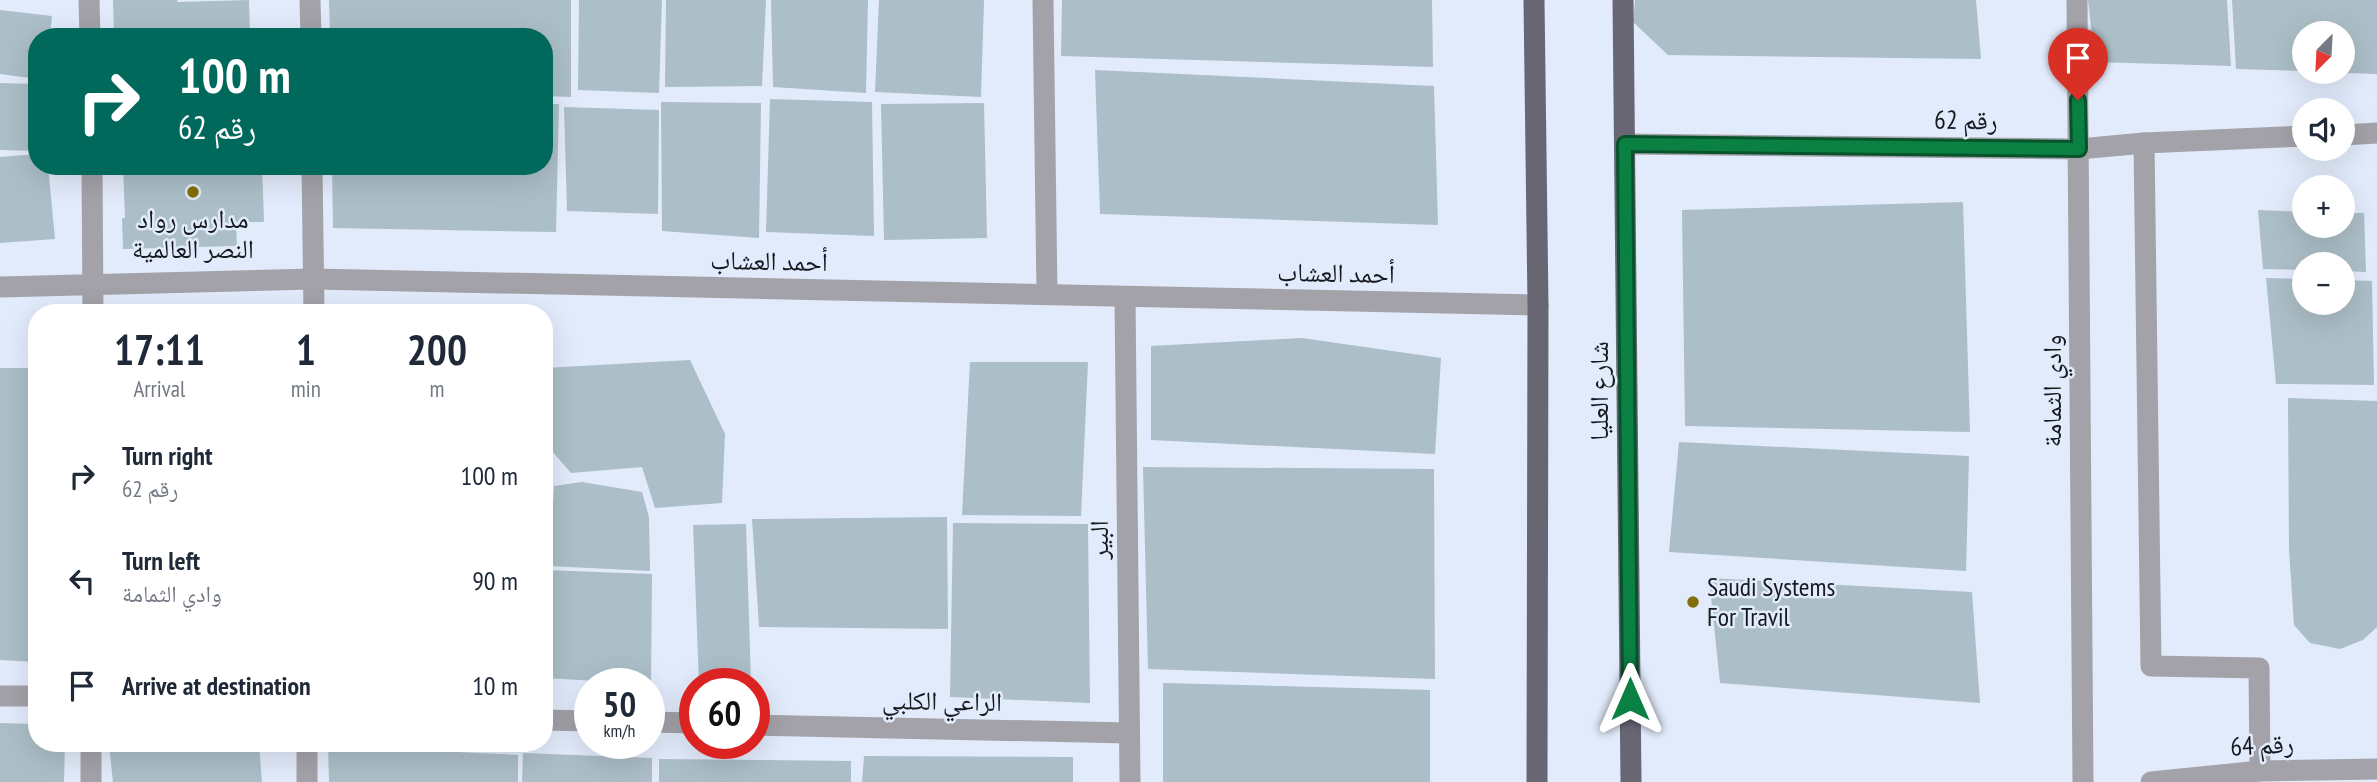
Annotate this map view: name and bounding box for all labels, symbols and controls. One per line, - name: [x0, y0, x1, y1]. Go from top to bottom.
- north arrow: [2292, 21, 2356, 84]
- map controls: [2292, 21, 2355, 315]
- pin: [2048, 28, 2108, 100]
- icon: arrive: [2059, 39, 2097, 77]
- text: 100 m: [178, 43, 291, 107]
- icon: right: [63, 56, 154, 147]
- button: sound: [2292, 98, 2355, 161]
- street label: رقم 62: [1934, 102, 1998, 138]
- text: رقم 62: [178, 106, 256, 148]
- button: +: [2292, 175, 2355, 238]
- marker: مدارس رواد النصر العالمية: [185, 184, 201, 200]
- place label: مدارس رواد النصر العالمية: [132, 202, 254, 265]
- street label: أحمد العشاب: [710, 243, 828, 278]
- button: −: [2292, 252, 2355, 315]
- street label: أحمد العشاب: [1277, 255, 1395, 290]
- text: 17:11: [114, 322, 205, 377]
- text: 1: [296, 322, 316, 377]
- text: 200: [407, 322, 467, 377]
- street label: وادي الثمامة: [2035, 335, 2073, 447]
- street label: شارع العليا: [1582, 341, 1615, 441]
- text: Arrival: [133, 374, 185, 403]
- text: min: [291, 374, 321, 403]
- text: m: [429, 374, 444, 403]
- text: Turn right: [122, 439, 213, 472]
- icon: right: [63, 457, 101, 495]
- text: 100 m: [460, 459, 518, 492]
- text: رقم 62: [122, 474, 178, 503]
- street label: البير: [1082, 520, 1115, 561]
- text: Turn left: [122, 544, 200, 577]
- icon: left: [63, 562, 101, 600]
- text: 90 m: [472, 564, 518, 597]
- place label: Saudi Systems For Travil: [1707, 570, 1835, 633]
- text: وادي الثمامة: [122, 579, 222, 608]
- marker: Saudi Systems For Travil: [1685, 594, 1701, 610]
- position arrow: [1593, 662, 1667, 736]
- icon: arrive: [63, 667, 101, 705]
- speed limit sign: 60: [679, 668, 770, 759]
- text: Arrive at destination: [122, 669, 311, 702]
- text: 10 m: [472, 669, 518, 702]
- text: 50: [603, 681, 636, 727]
- street label: الراعي الكلبي: [881, 683, 1002, 723]
- text: km/h: [604, 719, 635, 742]
- street label: رقم 64: [2229, 726, 2295, 764]

